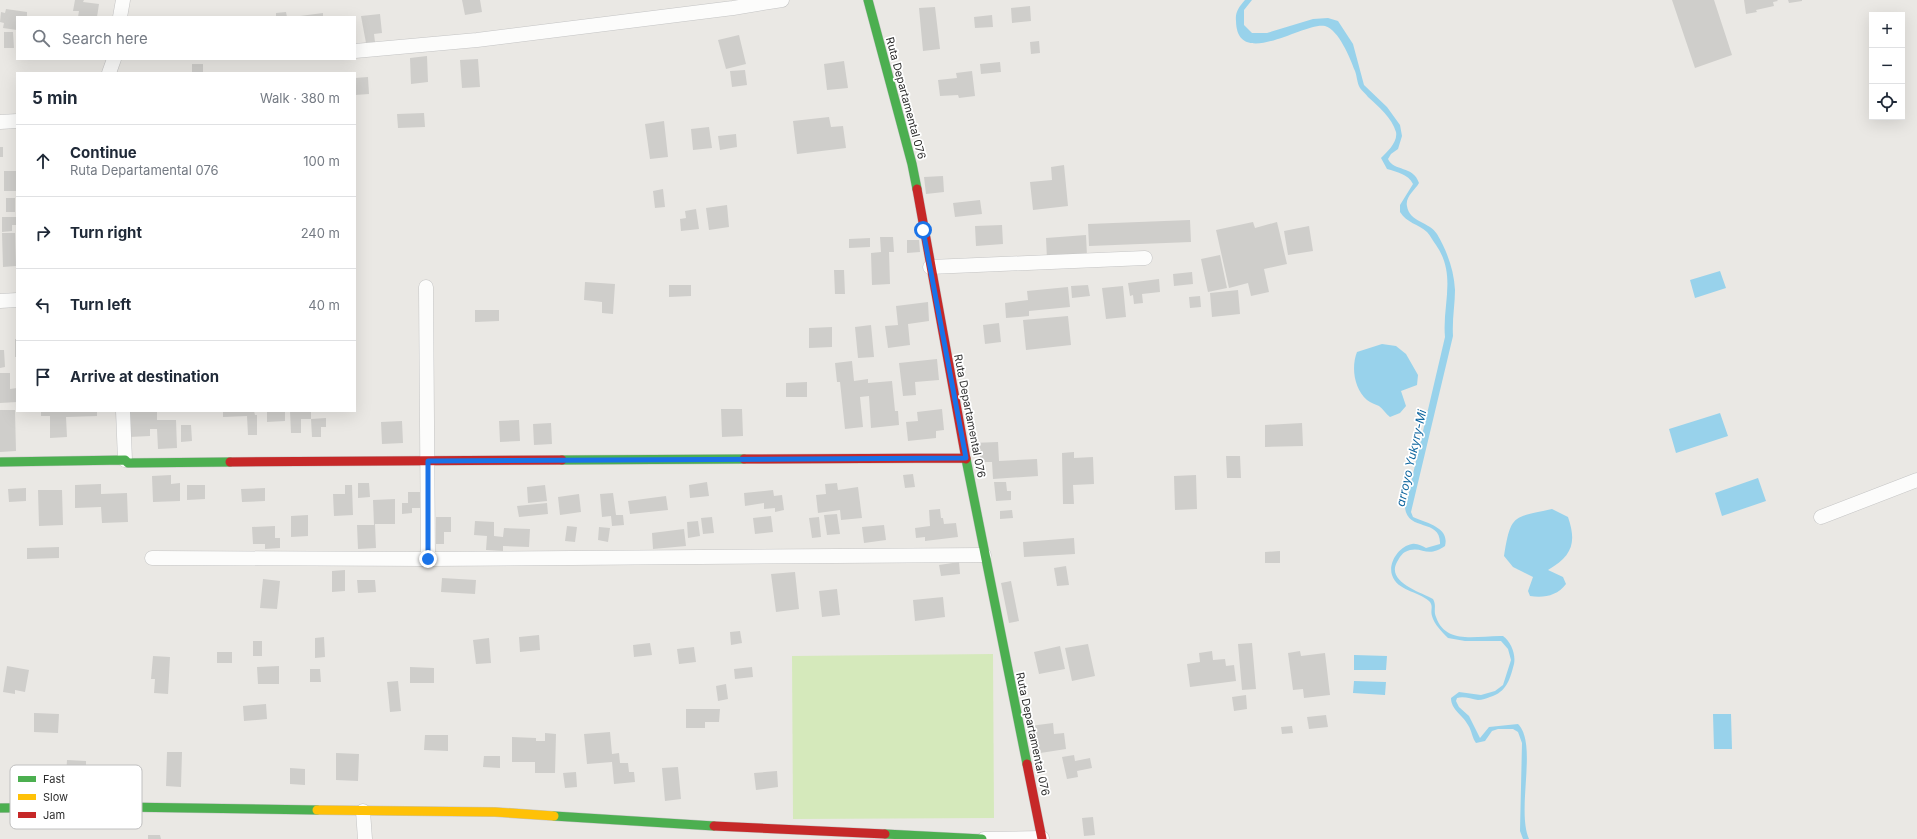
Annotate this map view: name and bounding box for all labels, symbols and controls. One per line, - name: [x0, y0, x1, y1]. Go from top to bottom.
- map controls: [1869, 12, 1905, 120]
- button: +: [1869, 12, 1905, 48]
- search box: [16, 16, 356, 60]
- icon: search: [30, 27, 52, 49]
- text: Search here: [62, 29, 148, 48]
- street label: Ruta Departamental 076: [883, 35, 929, 161]
- button: −: [1869, 48, 1905, 84]
- button: locate: [1869, 84, 1905, 120]
- text: 5 min: [32, 88, 78, 108]
- text: Walk · 380 m: [260, 90, 340, 106]
- text: Continue: [70, 143, 137, 162]
- icon: ahead: [32, 150, 54, 172]
- text: 100 m: [303, 153, 340, 169]
- text: Ruta Departamental 076: [70, 162, 219, 178]
- route start: [914, 221, 932, 239]
- icon: right: [32, 222, 54, 244]
- text: Turn right: [70, 223, 142, 242]
- text: 240 m: [301, 225, 340, 241]
- icon: left: [32, 294, 54, 316]
- text: Turn left: [70, 295, 131, 314]
- text: 40 m: [308, 297, 340, 313]
- street label: Ruta Departamental 076: [951, 353, 989, 479]
- icon: arrive: [32, 366, 54, 388]
- text: Arrive at destination: [70, 367, 219, 386]
- water label: arroyo Yukyry-Mi: [1393, 407, 1430, 508]
- route end: [419, 550, 437, 568]
- street label: Ruta Departamental 076: [1013, 671, 1053, 797]
- legend: [10, 765, 142, 829]
- text: Fast: [43, 772, 65, 786]
- text: Slow: [43, 790, 68, 804]
- text: Jam: [43, 808, 65, 822]

